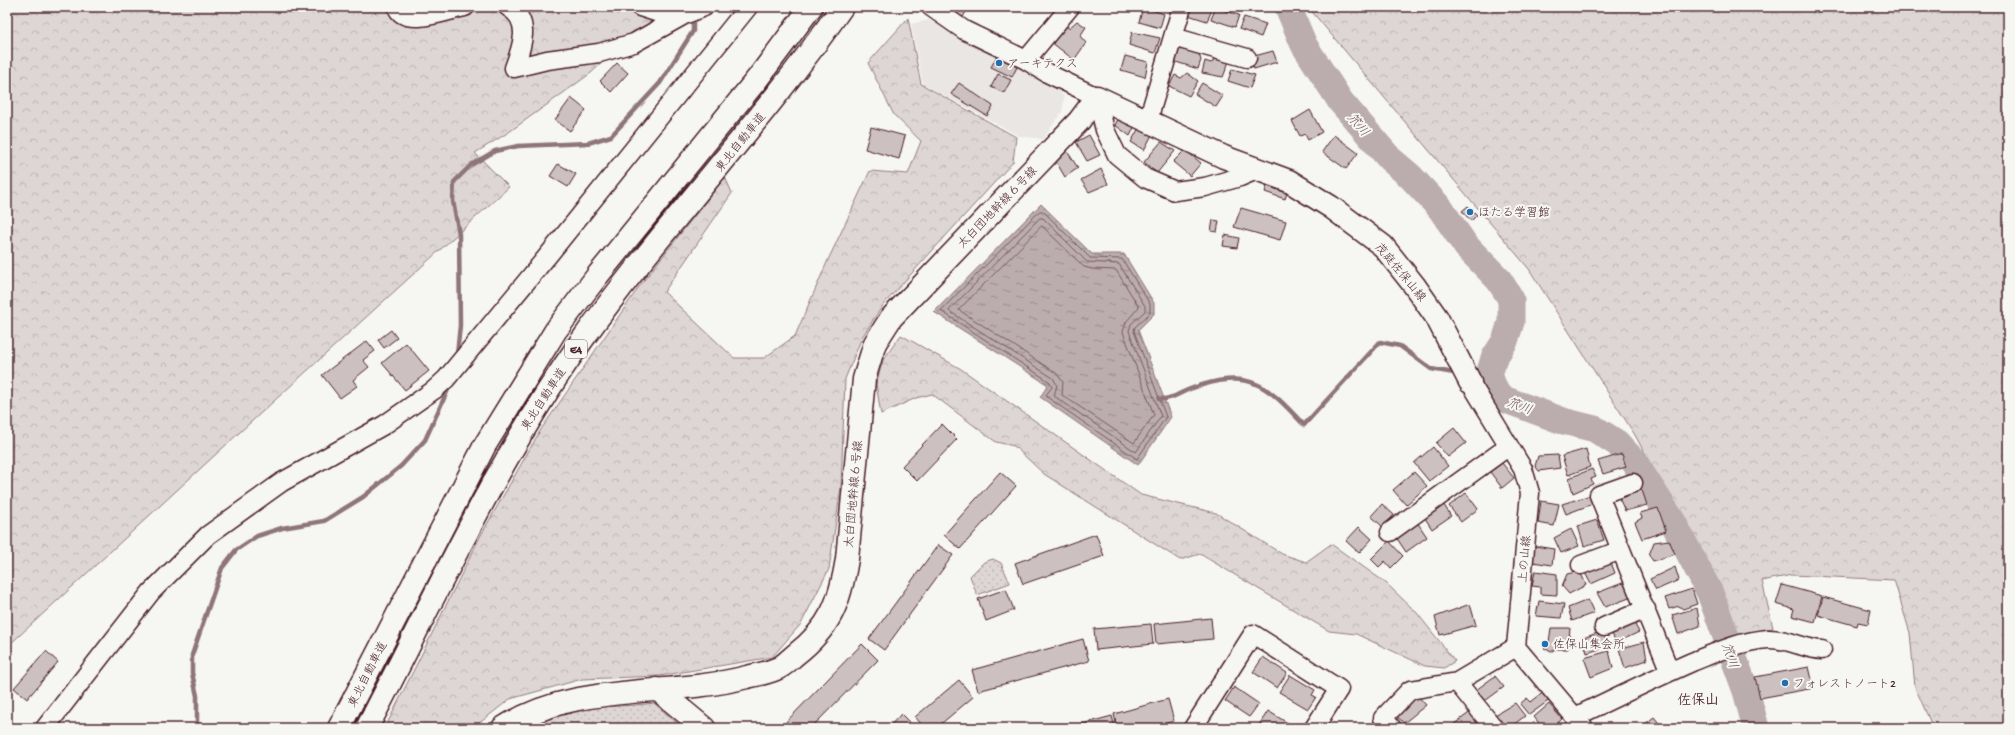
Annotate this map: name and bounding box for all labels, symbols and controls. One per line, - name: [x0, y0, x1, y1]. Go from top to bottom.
- marker: アーキテクス: [994, 58, 1004, 68]
- place label: アーキテクス: [1007, 58, 1078, 72]
- street label: 東北自動車道: [713, 110, 770, 176]
- water label: 笊川: [1343, 110, 1372, 140]
- street label: 太白団地幹線６号線: [955, 164, 1041, 252]
- place label: ほたる学習館: [1478, 206, 1550, 221]
- marker: ほたる学習館: [1465, 207, 1475, 217]
- street label: 茂庭佐保山線: [1371, 241, 1429, 305]
- road number: E4: [565, 340, 587, 358]
- street label: 東北自動車道: [518, 366, 570, 434]
- water label: 笊川: [1504, 395, 1534, 419]
- street label: 太白団地幹線６号線: [842, 440, 867, 549]
- street label: 上の山線: [1516, 535, 1535, 584]
- place label: 佐保山集会所: [1553, 638, 1625, 653]
- street label: 東北自動車道: [345, 639, 391, 710]
- marker: 佐保山集会所: [1540, 639, 1550, 649]
- water label: 笊川: [1717, 641, 1741, 671]
- marker: フォレストノート2: [1780, 678, 1790, 688]
- place label: フォレストノート2: [1793, 678, 1896, 692]
- district label: 佐保山: [1677, 692, 1719, 710]

